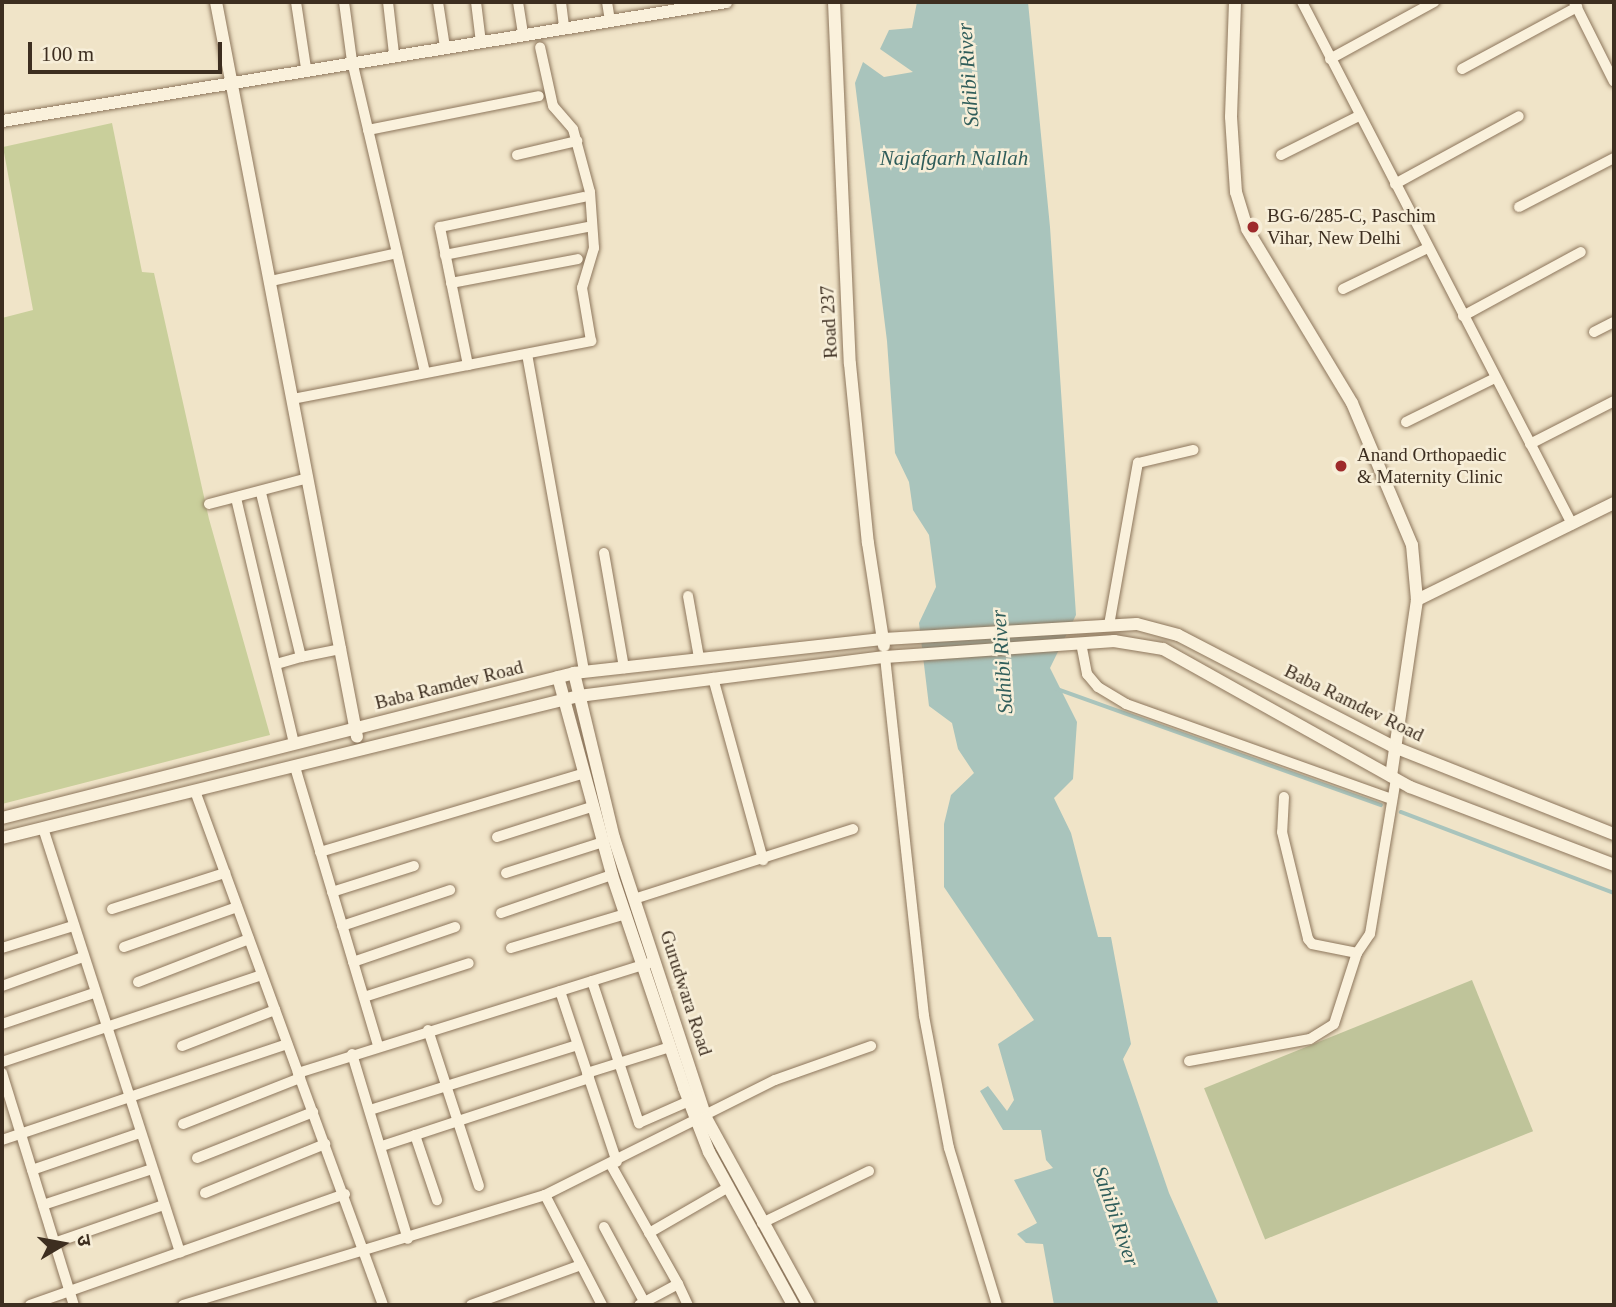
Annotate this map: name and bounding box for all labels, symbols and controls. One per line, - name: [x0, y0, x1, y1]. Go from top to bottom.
- water label: Sahibi River: [952, 22, 984, 128]
- scale bar: [32, 28, 226, 72]
- text: 100 m: [41, 42, 94, 66]
- water label: Najafgarh Nallah: [880, 145, 1028, 171]
- place label: BG-6/285-C, Paschim Vihar, New Delhi: [1267, 205, 1436, 249]
- marker: BG-6/285-C, Paschim Vihar, New Delhi: [1245, 219, 1261, 235]
- street label: Road 237: [816, 285, 842, 359]
- place label: Anand Orthopaedic & Maternity Clinic: [1357, 444, 1506, 488]
- marker: Anand Orthopaedic & Maternity Clinic: [1331, 456, 1351, 476]
- water label: Sahibi River: [986, 609, 1018, 715]
- street label: Baba Ramdev Road: [373, 656, 525, 714]
- street label: Baba Ramdev Road: [1281, 659, 1427, 747]
- street label: Gurudwara Road: [655, 928, 717, 1058]
- water label: Sahibi River: [1087, 1163, 1145, 1269]
- north arrow: [28, 1209, 98, 1279]
- text: उ: [73, 1233, 95, 1248]

